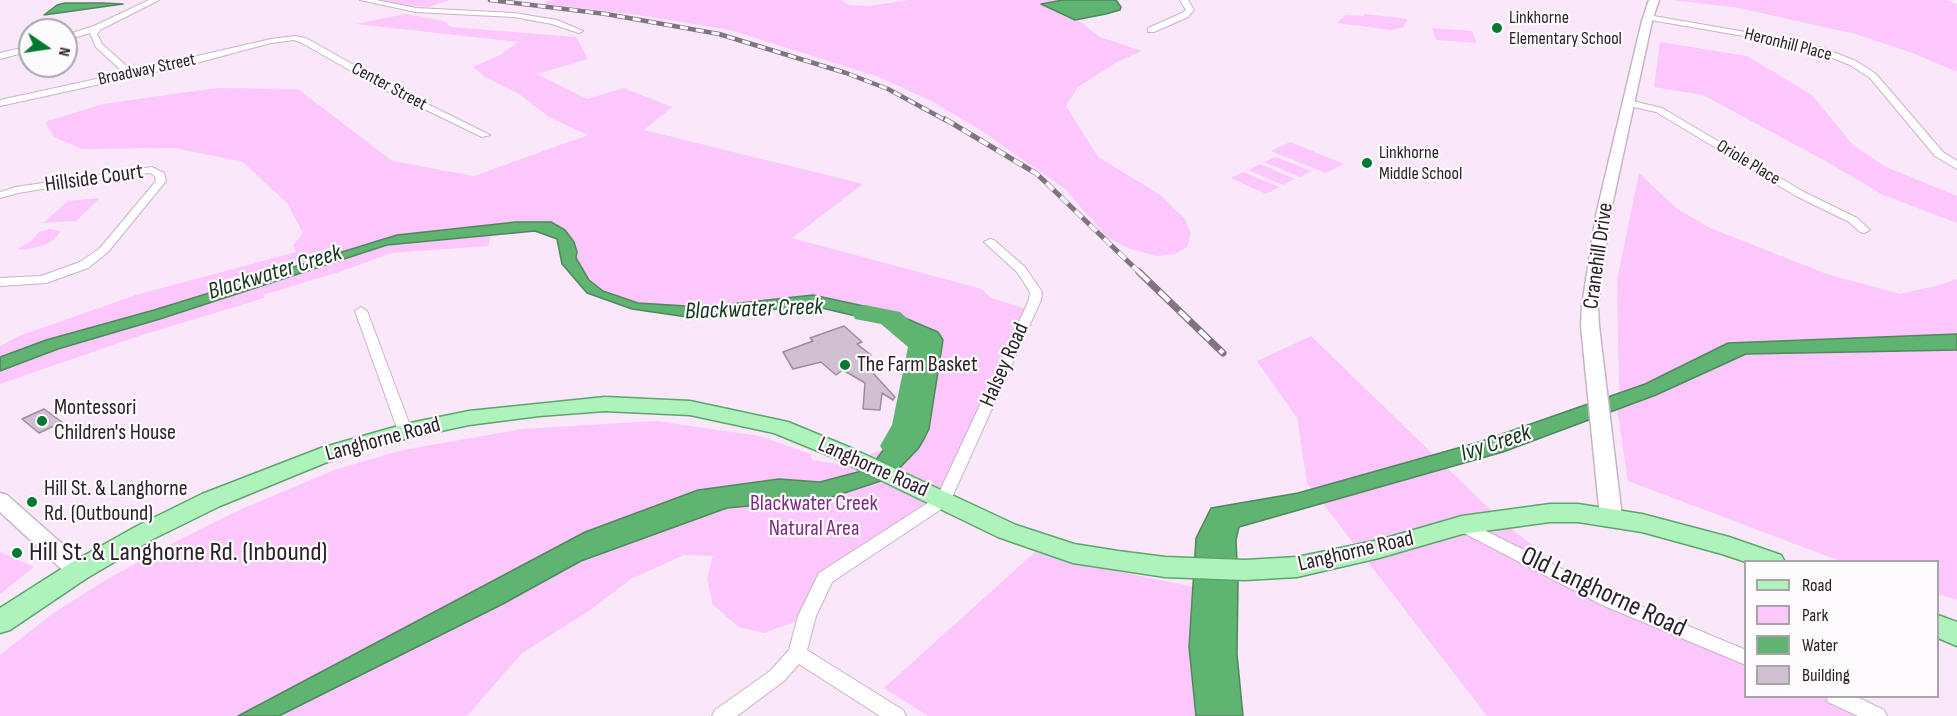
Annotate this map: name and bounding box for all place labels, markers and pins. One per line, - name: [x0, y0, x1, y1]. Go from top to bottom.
- place label: Linkhorne Elementary School: [1509, 7, 1622, 50]
- marker: Linkhorne Elementary School: [1490, 21, 1504, 35]
- place label: Linkhorne Middle School: [1379, 142, 1462, 184]
- marker: Linkhorne Middle School: [1360, 156, 1374, 170]
- place label: The Farm Basket: [857, 352, 978, 378]
- marker: The Farm Basket: [838, 358, 852, 372]
- place label: Montessori Children's House: [54, 395, 176, 446]
- marker: Montessori Children's House: [35, 414, 49, 428]
- place label: Hill St. & Langhorne Rd. (Outbound): [44, 476, 188, 528]
- marker: Hill St. & Langhorne Rd. (Outbound): [25, 495, 39, 509]
- place label: Hill St. & Langhorne Rd. (Inbound): [29, 537, 327, 569]
- marker: Hill St. & Langhorne Rd. (Inbound): [10, 546, 24, 560]

